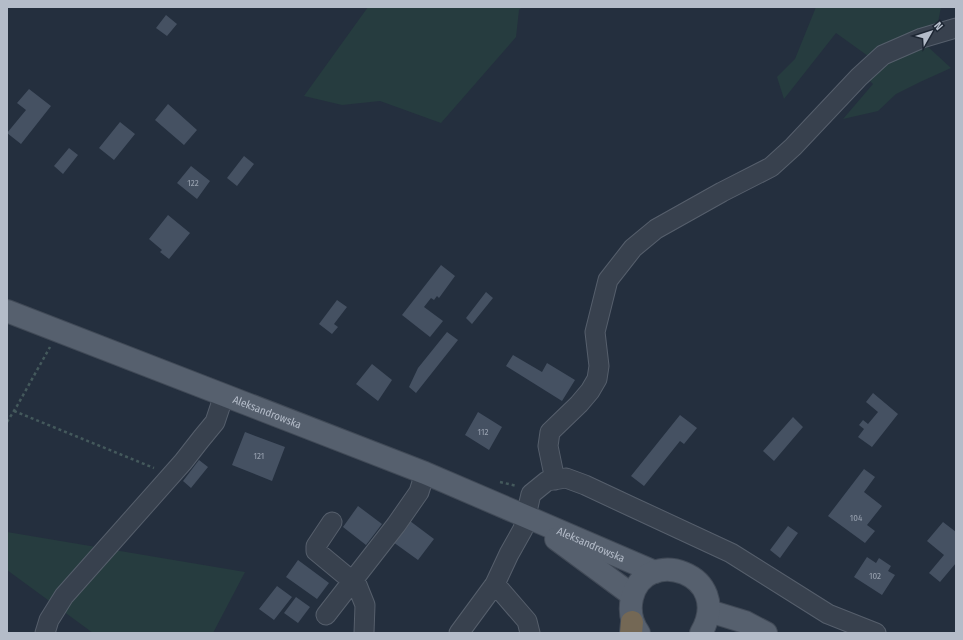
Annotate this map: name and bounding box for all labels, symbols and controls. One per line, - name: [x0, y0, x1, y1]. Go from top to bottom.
- north arrow: [911, 12, 951, 52]
- text: N: [931, 19, 946, 33]
- house number: 122: [187, 178, 199, 188]
- street label: Aleksandrowska: [231, 393, 303, 431]
- house number: 112: [478, 427, 488, 437]
- house number: 121: [254, 451, 264, 461]
- house number: 104: [850, 513, 863, 523]
- street label: Aleksandrowska: [555, 525, 627, 565]
- house number: 102: [869, 571, 881, 581]

